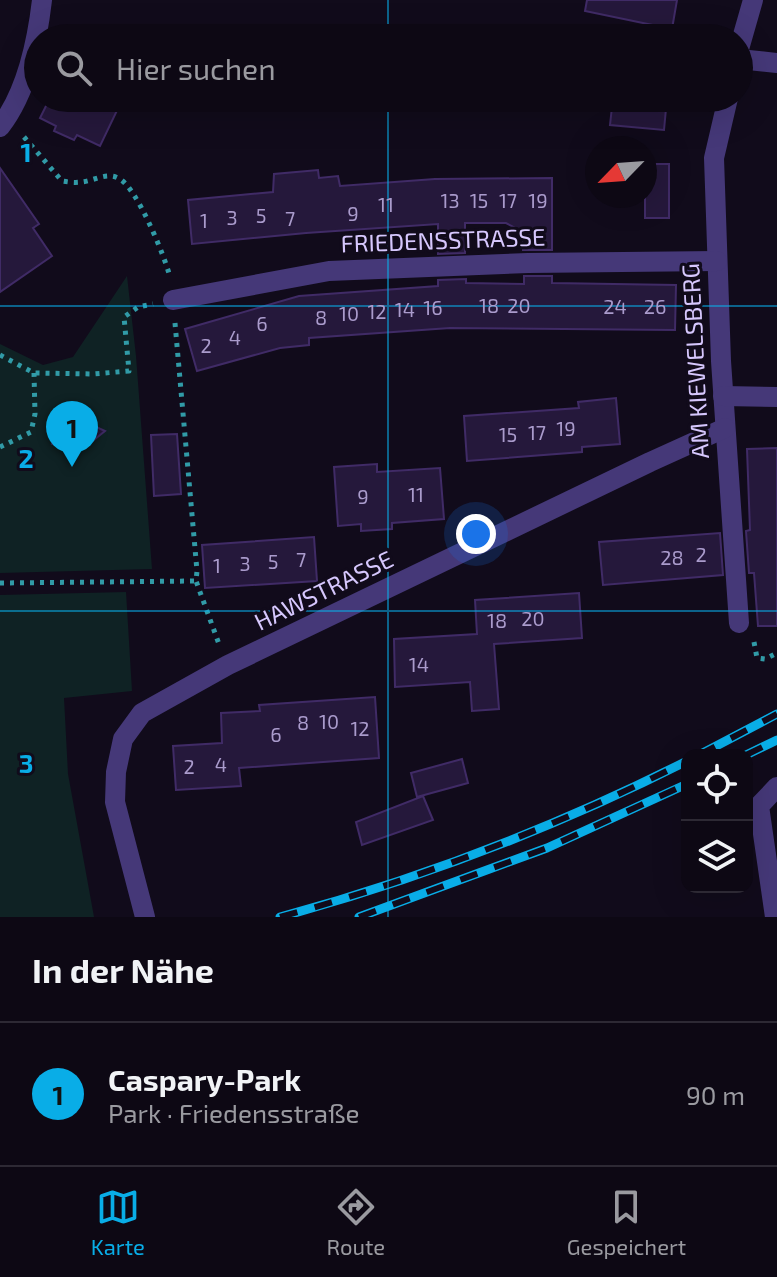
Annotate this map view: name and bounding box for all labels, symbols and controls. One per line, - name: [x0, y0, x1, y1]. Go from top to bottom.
- search box: [24, 24, 753, 112]
- icon: search: [52, 46, 96, 90]
- text: Hier suchen: [116, 50, 276, 86]
- text: 1: [20, 136, 32, 167]
- north arrow: [585, 136, 657, 208]
- house number: 13: [440, 188, 460, 212]
- house number: 15: [470, 188, 488, 212]
- house number: 17: [499, 188, 517, 212]
- house number: 19: [528, 188, 548, 212]
- house number: 11: [378, 192, 394, 216]
- house number: 9: [347, 201, 359, 225]
- house number: 5: [256, 203, 266, 227]
- house number: 3: [226, 205, 238, 229]
- house number: 7: [285, 206, 295, 230]
- house number: 1: [200, 208, 208, 232]
- street label: FRIEDENSSTRASSE: [340, 221, 546, 258]
- street label: AM KIEWELSBERG: [675, 263, 714, 459]
- house number: 18: [479, 293, 499, 317]
- house number: 20: [507, 293, 531, 317]
- house number: 24: [603, 294, 627, 318]
- house number: 26: [644, 294, 666, 318]
- house number: 16: [423, 295, 443, 319]
- house number: 14: [395, 297, 415, 321]
- house number: 12: [367, 299, 387, 323]
- house number: 10: [339, 301, 359, 325]
- house number: 8: [315, 305, 327, 329]
- house number: 6: [256, 311, 268, 335]
- house number: 4: [229, 325, 241, 349]
- house number: 2: [200, 333, 212, 357]
- pin: 1: [46, 401, 98, 467]
- house number: 19: [556, 416, 576, 440]
- house number: 17: [528, 420, 546, 444]
- house number: 15: [499, 422, 517, 446]
- text: 2: [18, 442, 34, 473]
- house number: 11: [408, 482, 424, 506]
- house number: 9: [357, 484, 369, 508]
- your location: [456, 514, 496, 554]
- house number: 2: [695, 542, 707, 566]
- street label: HAWSTRASSE: [249, 544, 397, 636]
- house number: 28: [660, 545, 684, 569]
- house number: 7: [296, 547, 306, 571]
- house number: 5: [268, 549, 278, 573]
- house number: 3: [239, 551, 251, 575]
- house number: 1: [213, 553, 221, 577]
- house number: 20: [521, 606, 545, 630]
- house number: 18: [487, 608, 507, 632]
- house number: 14: [409, 652, 429, 676]
- house number: 10: [319, 709, 339, 733]
- house number: 8: [297, 710, 309, 734]
- house number: 12: [350, 716, 370, 740]
- house number: 6: [270, 722, 282, 746]
- text: 3: [19, 747, 33, 778]
- map controls: [681, 749, 753, 893]
- button: locate: [681, 749, 753, 821]
- house number: 4: [215, 752, 227, 776]
- house number: 2: [183, 754, 195, 778]
- button: layers: [681, 821, 753, 893]
- text: In der Nähe: [32, 949, 214, 990]
- text: Caspary-Park: [108, 1061, 301, 1097]
- text: 1: [52, 1079, 64, 1110]
- text: 90 m: [686, 1079, 745, 1110]
- text: Park · Friedensstraße: [108, 1097, 360, 1128]
- tab: Karte: [91, 1185, 145, 1259]
- tab: Route: [326, 1185, 385, 1259]
- tab: Gespeichert: [567, 1185, 686, 1259]

